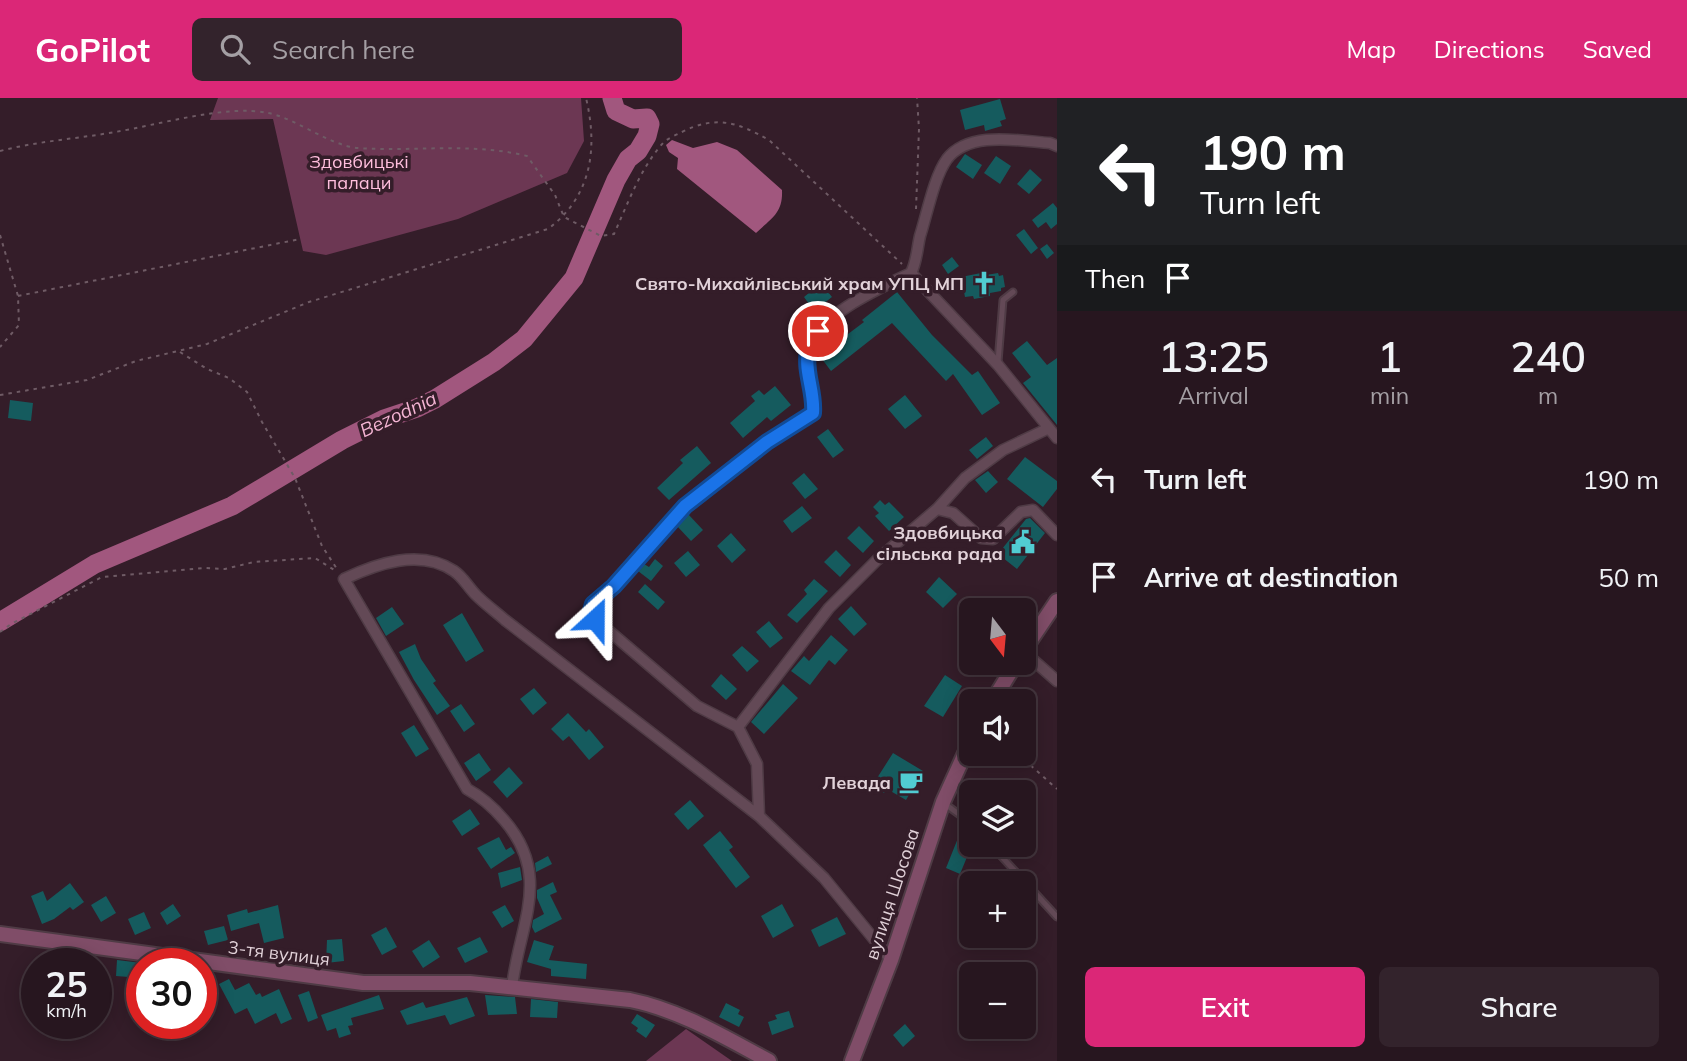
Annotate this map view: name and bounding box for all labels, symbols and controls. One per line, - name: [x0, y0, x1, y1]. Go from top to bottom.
- search box: [192, 18, 682, 81]
- text: GoPilot: [35, 29, 150, 70]
- icon: search: [216, 30, 254, 68]
- text: Search here: [272, 33, 415, 66]
- text: Map: [1346, 34, 1396, 64]
- text: Directions: [1434, 34, 1545, 64]
- text: Saved: [1583, 34, 1652, 64]
- text: 190 m: [1200, 121, 1346, 182]
- icon: left: [1085, 126, 1176, 217]
- park label: Здовбицькі палаци: [309, 150, 409, 194]
- text: Turn left: [1200, 182, 1320, 222]
- icon: arrive: [1159, 259, 1197, 297]
- text: Then: [1085, 262, 1145, 295]
- church icon: Свято-Михайлівський храм УПЦ МП: [970, 269, 998, 297]
- place label: Свято-Михайлівський храм УПЦ МП: [635, 272, 964, 295]
- pin: [788, 301, 848, 361]
- icon: arrive: [799, 312, 837, 350]
- text: 13:25: [1158, 330, 1269, 383]
- text: 1: [1377, 330, 1402, 383]
- text: 240: [1510, 330, 1586, 383]
- text: Arrival: [1178, 381, 1249, 410]
- text: min: [1370, 381, 1409, 410]
- text: m: [1538, 381, 1558, 410]
- water label: Bezodnia: [356, 386, 440, 442]
- icon: left: [1085, 460, 1123, 498]
- text: Turn left: [1144, 463, 1246, 496]
- text: 190 m: [1583, 463, 1659, 496]
- place label: Здовбицька сільська рада: [876, 521, 1003, 565]
- public building icon: Здовбицька сільська рада: [1009, 528, 1037, 556]
- icon: arrive: [1085, 558, 1123, 596]
- text: Arrive at destination: [1144, 561, 1399, 594]
- text: 50 m: [1598, 561, 1659, 594]
- position arrow: [558, 582, 632, 656]
- north arrow: [959, 598, 1036, 676]
- map controls: [959, 598, 1036, 1039]
- button: sound: [959, 689, 1036, 766]
- cafe icon: Левада: [897, 768, 925, 796]
- place label: Левада: [822, 771, 891, 794]
- button: layers: [959, 780, 1036, 857]
- street label: вулиця Шосова: [860, 825, 924, 963]
- button: +: [959, 871, 1036, 948]
- street label: 3-тя вулиця: [227, 935, 331, 971]
- speed limit sign: 30: [126, 948, 217, 1039]
- text: 25: [45, 962, 88, 1006]
- button: −: [959, 962, 1036, 1039]
- button: Exit: [1085, 967, 1365, 1047]
- button: Share: [1379, 967, 1659, 1047]
- text: km/h: [46, 999, 87, 1022]

